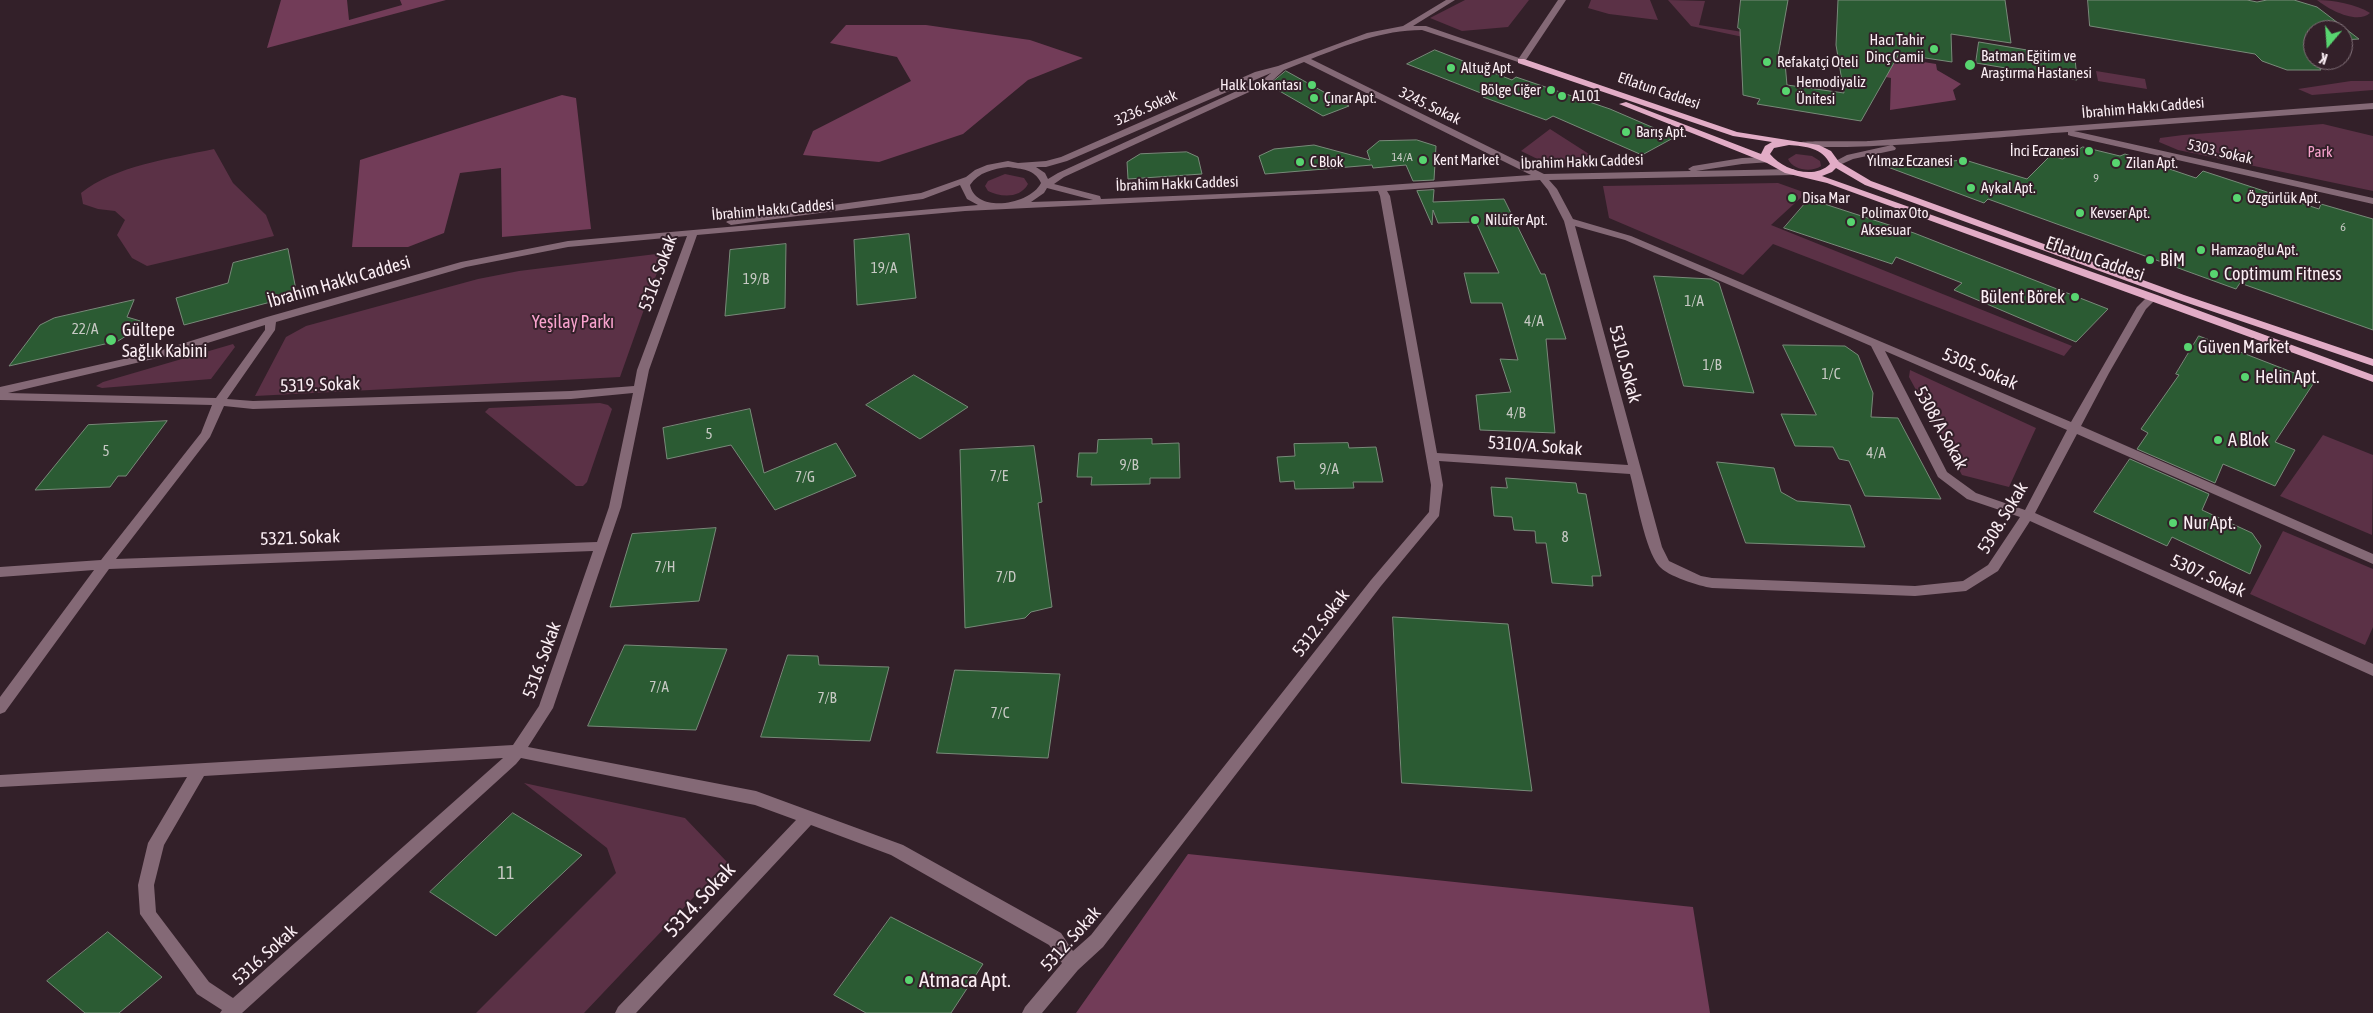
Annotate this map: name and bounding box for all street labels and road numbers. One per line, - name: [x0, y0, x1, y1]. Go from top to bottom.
- street label: Eflatun Caddesi: [1615, 69, 1703, 113]
- street label: 3245. Sokak: [1396, 83, 1464, 129]
- street label: 3236. Sokak: [1112, 86, 1180, 130]
- street label: İbrahim Hakkı Caddesi: [2081, 94, 2205, 122]
- street label: 5303. Sokak: [2186, 136, 2254, 168]
- street label: İbrahim Hakkı Caddesi: [1520, 151, 1644, 173]
- street label: İbrahim Hakkı Caddesi: [1115, 173, 1239, 195]
- street label: İbrahim Hakkı Caddesi: [711, 196, 835, 224]
- street label: 5316. Sokak: [634, 232, 682, 314]
- street label: Eflatun Caddesi: [2043, 232, 2147, 286]
- street label: İbrahim Hakkı Caddesi: [265, 251, 413, 313]
- street label: 5310. Sokak: [1604, 323, 1646, 405]
- street label: 5305. Sokak: [1939, 343, 2021, 395]
- street label: 5319. Sokak: [280, 373, 360, 397]
- street label: 5308/A Sokak: [1909, 383, 1973, 473]
- street label: 5310/A. Sokak: [1487, 432, 1583, 460]
- street label: 5308. Sokak: [1973, 478, 2033, 558]
- street label: 5321. Sokak: [260, 526, 340, 550]
- street label: 5307. Sokak: [2167, 550, 2249, 602]
- street label: 5312. Sokak: [1288, 585, 1354, 661]
- street label: 5316. Sokak: [518, 619, 566, 701]
- street label: 5314. Sokak: [659, 857, 741, 943]
- street label: 5312. Sokak: [1036, 902, 1106, 976]
- street label: 5316. Sokak: [228, 920, 302, 990]

